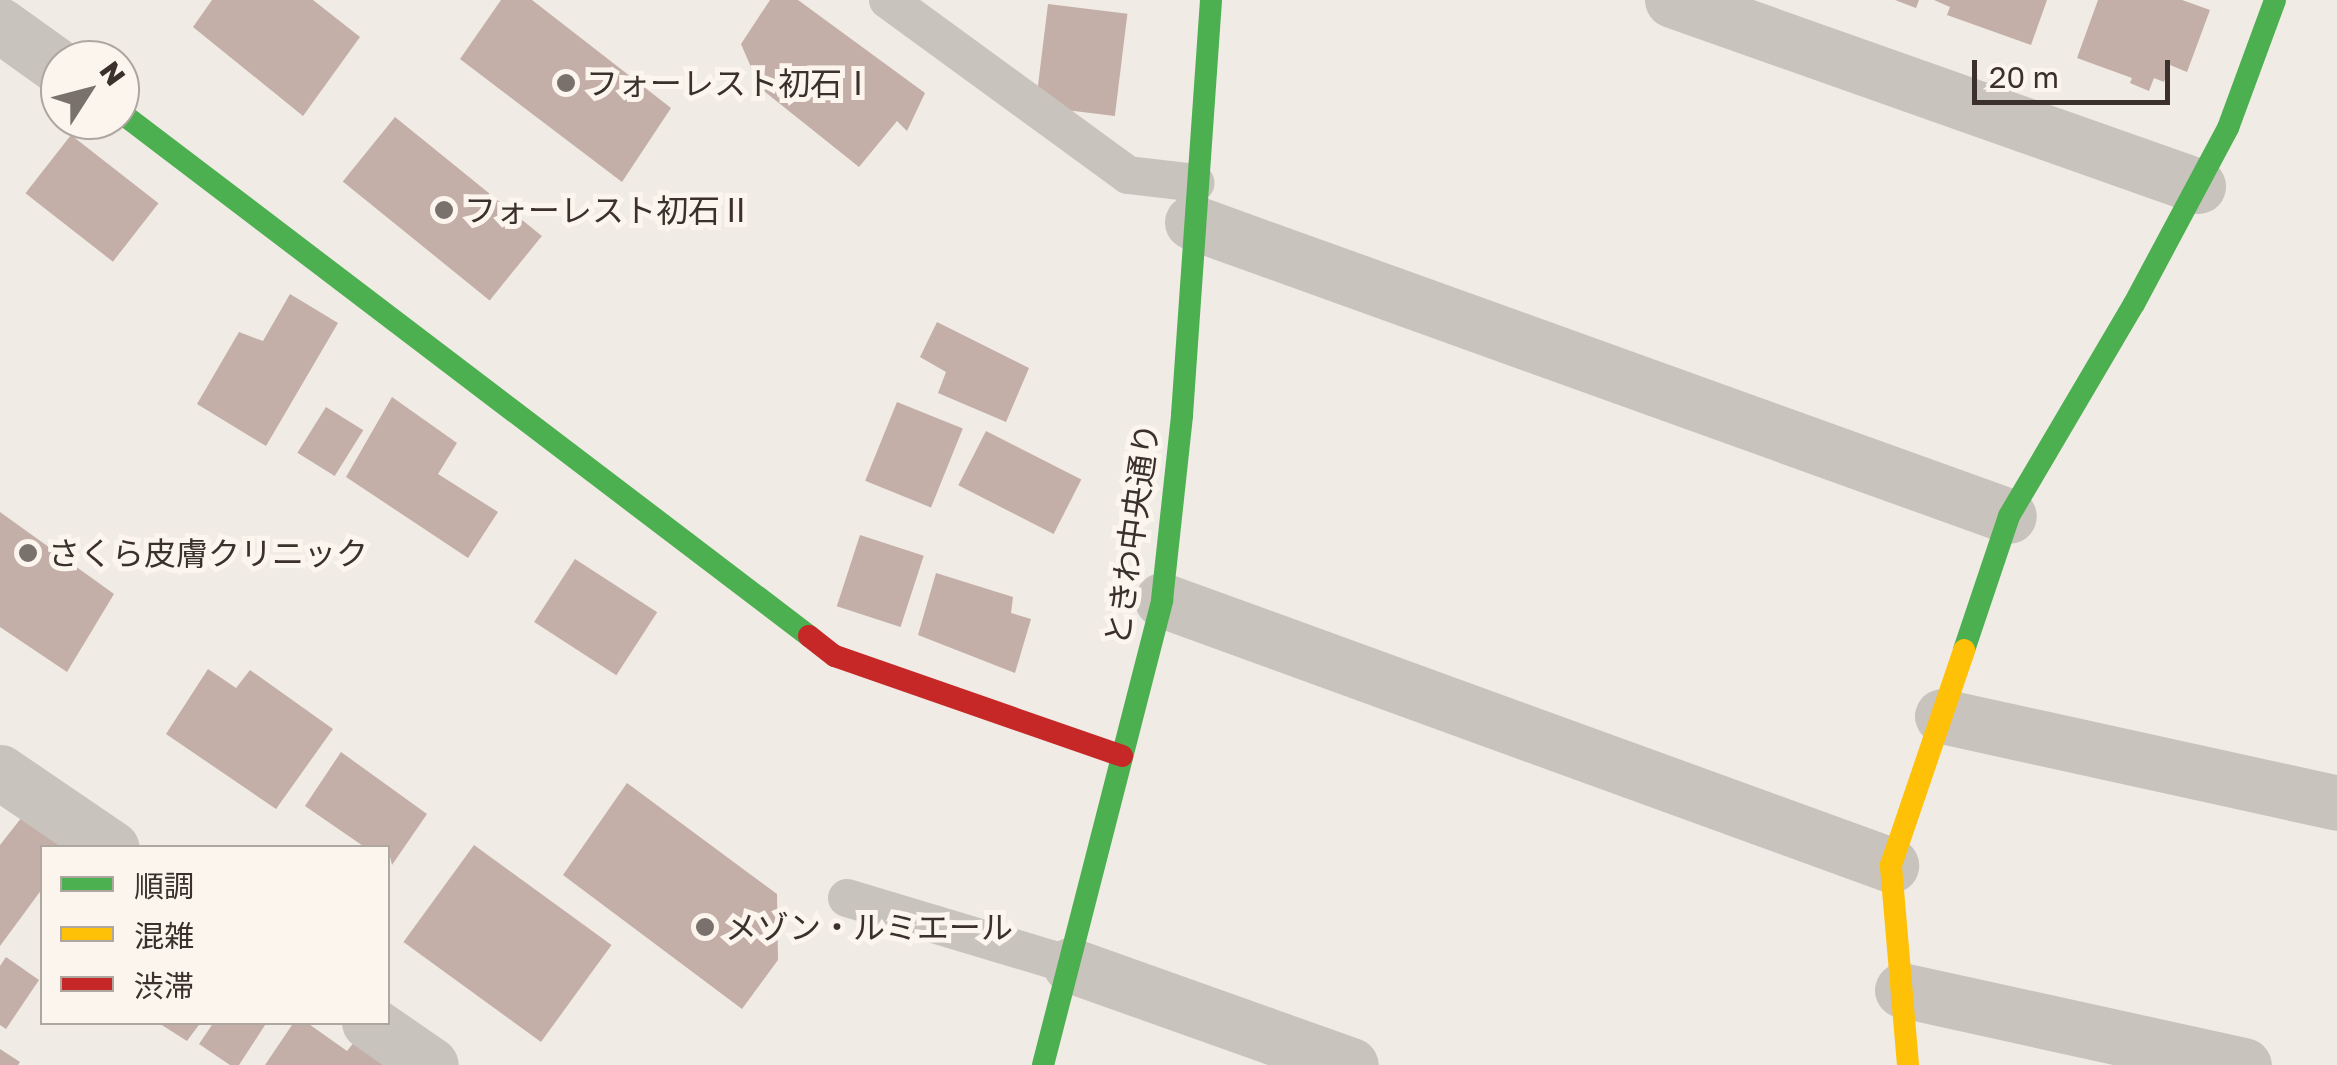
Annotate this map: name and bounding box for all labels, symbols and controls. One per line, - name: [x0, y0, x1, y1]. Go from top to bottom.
- north arrow: [40, 40, 140, 140]
- scale bar: [1977, 40, 2174, 102]
- text: N: [93, 55, 133, 92]
- text: 20 m: [1989, 59, 2059, 95]
- place label: フォーレスト初石Ⅰ: [586, 64, 874, 102]
- marker: フォーレスト初石Ⅰ: [555, 72, 577, 94]
- place label: フォーレスト初石Ⅱ: [464, 191, 752, 229]
- marker: フォーレスト初石Ⅱ: [433, 199, 455, 221]
- street label: ときわ中央通り: [1097, 420, 1167, 648]
- place label: さくら皮膚クリニック: [48, 534, 368, 572]
- marker: さくら皮膚クリニック: [17, 542, 39, 564]
- legend: [40, 845, 390, 1025]
- text: 順調: [134, 868, 194, 904]
- place label: メゾン・ルミエール: [725, 908, 1013, 946]
- marker: メゾン・ルミエール: [694, 916, 716, 938]
- text: 混雑: [134, 918, 194, 954]
- text: 渋滞: [134, 968, 194, 1004]

